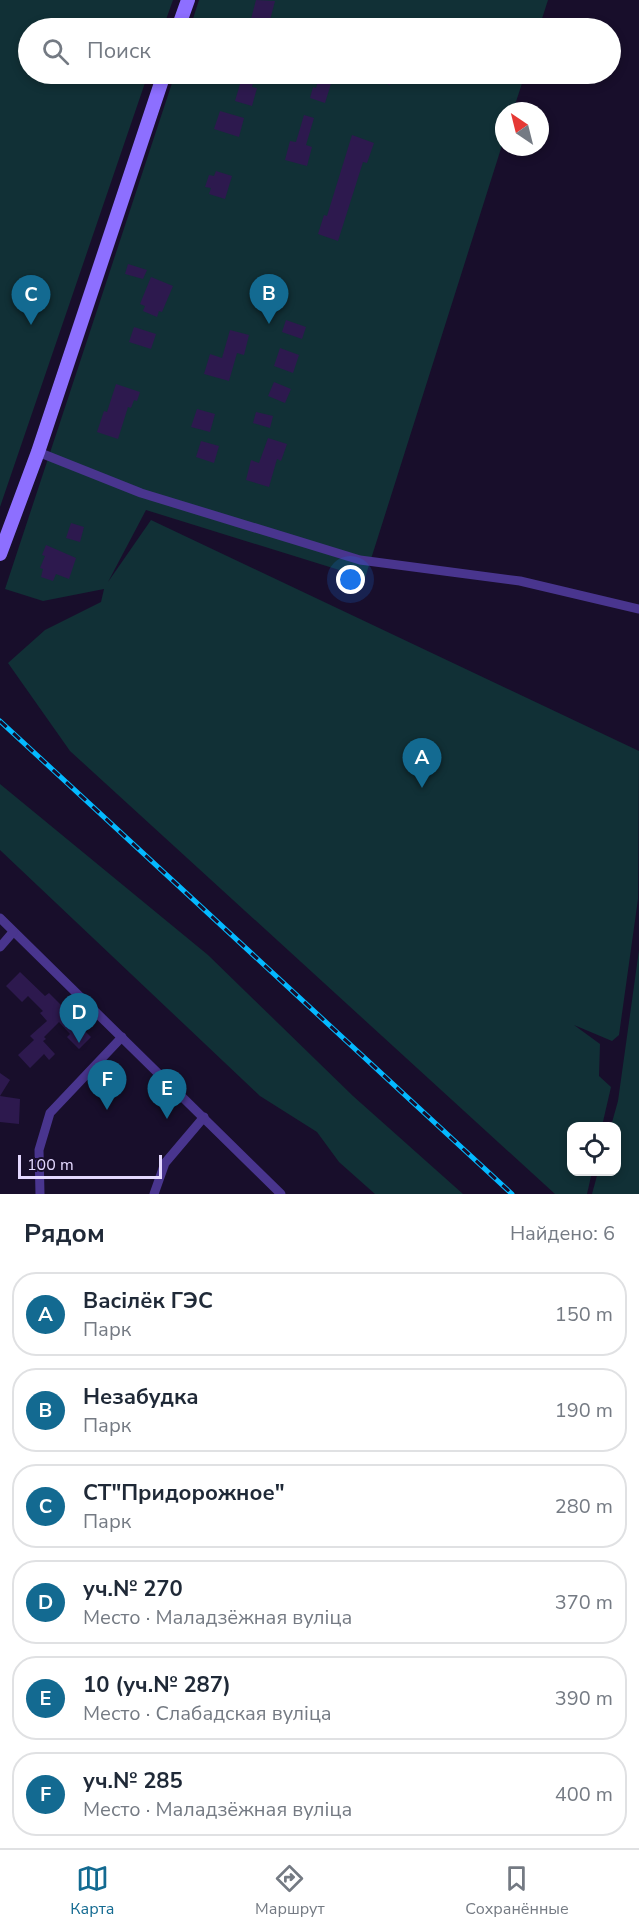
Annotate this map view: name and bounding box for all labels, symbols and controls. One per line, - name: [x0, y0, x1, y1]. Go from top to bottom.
- search box: [18, 18, 621, 84]
- icon: search: [39, 35, 72, 68]
- text: Поиск: [87, 36, 151, 66]
- north arrow: [495, 102, 549, 156]
- pin: B: [250, 274, 288, 324]
- pin: C: [12, 276, 51, 325]
- your location: [336, 565, 365, 594]
- pin: A: [402, 738, 442, 788]
- pin: D: [60, 994, 98, 1043]
- pin: F: [88, 1060, 126, 1110]
- pin: E: [148, 1070, 186, 1119]
- map controls: [567, 1122, 621, 1176]
- button: locate: [567, 1122, 621, 1176]
- scale bar: [18, 1152, 162, 1180]
- text: 100 m: [27, 1154, 74, 1176]
- text: Рядом: [24, 1216, 105, 1251]
- text: Найдено: 6: [510, 1220, 615, 1247]
- text: Васілёк ГЭС: [83, 1286, 213, 1316]
- text: A: [38, 1301, 53, 1328]
- text: 150 m: [555, 1301, 613, 1328]
- text: Парк: [83, 1316, 131, 1343]
- text: Незабудка: [83, 1382, 199, 1412]
- text: B: [39, 1397, 52, 1424]
- text: 190 m: [555, 1397, 613, 1424]
- text: Парк: [83, 1412, 131, 1439]
- text: СТ"Придорожное": [83, 1478, 285, 1508]
- text: C: [39, 1493, 52, 1520]
- text: 280 m: [555, 1493, 613, 1520]
- text: Парк: [83, 1508, 131, 1535]
- text: уч.№ 270: [83, 1574, 183, 1604]
- text: D: [38, 1589, 53, 1616]
- text: 370 m: [555, 1589, 613, 1616]
- text: Место · Маладзёжная вуліца: [83, 1604, 352, 1631]
- text: 10 (уч.№ 287): [83, 1670, 231, 1700]
- text: E: [40, 1685, 51, 1712]
- text: 390 m: [555, 1685, 613, 1712]
- text: Место · Слабадская вуліца: [83, 1700, 332, 1727]
- text: уч.№ 285: [83, 1766, 183, 1796]
- text: F: [40, 1781, 51, 1808]
- text: 400 m: [555, 1781, 613, 1808]
- text: Место · Маладзёжная вуліца: [83, 1796, 352, 1823]
- tab: Карта: [70, 1862, 114, 1920]
- tab: Маршрут: [255, 1862, 325, 1920]
- tab: Сохранённые: [465, 1862, 569, 1920]

